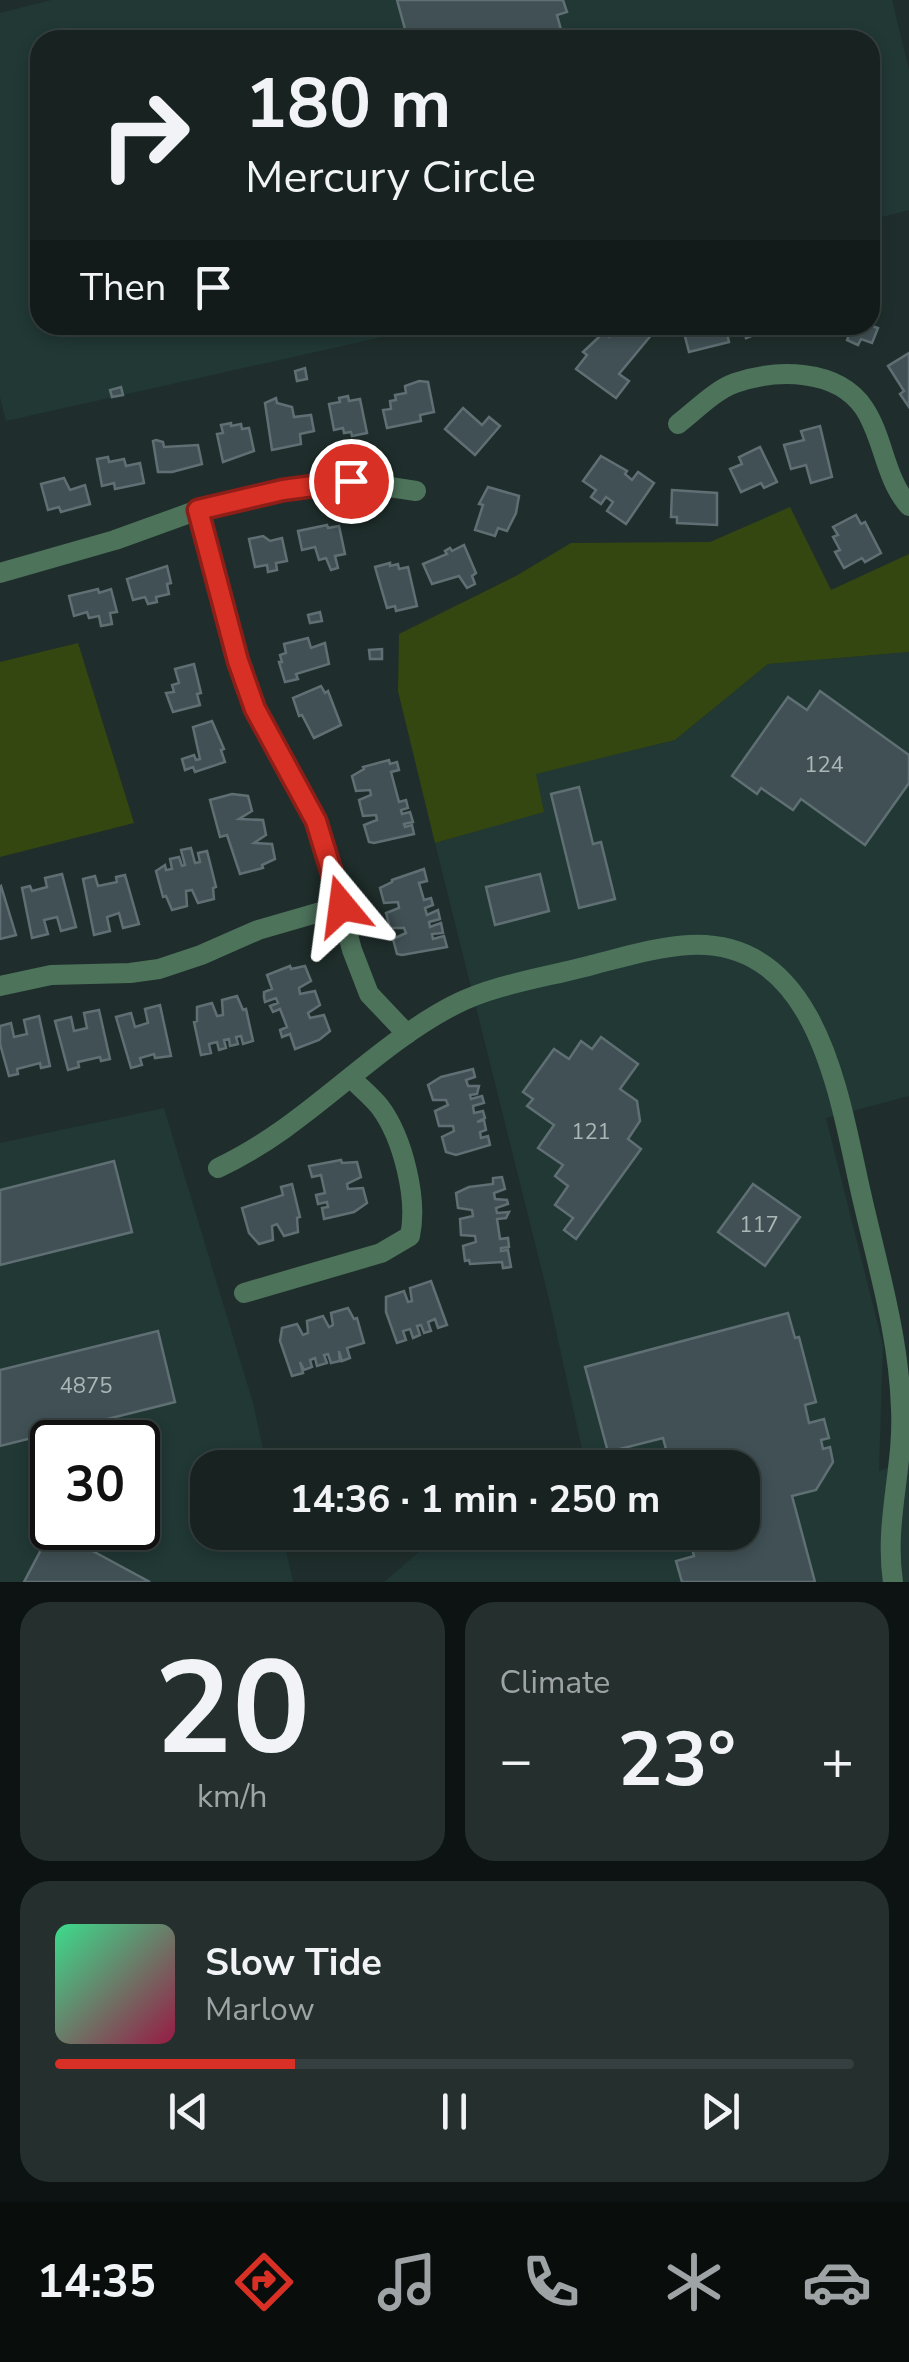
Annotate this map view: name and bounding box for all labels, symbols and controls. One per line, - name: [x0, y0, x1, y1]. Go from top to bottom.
- text: 180 m: [245, 56, 451, 152]
- icon: right: [80, 70, 210, 200]
- text: Mercury Circle: [245, 147, 536, 208]
- icon: arrive: [186, 260, 241, 315]
- text: Then: [80, 262, 166, 313]
- pin: [309, 439, 394, 524]
- icon: arrive: [324, 454, 379, 509]
- house number: 124: [804, 750, 844, 780]
- position arrow: [290, 854, 394, 958]
- house number: 121: [571, 1117, 611, 1147]
- house number: 117: [739, 1210, 779, 1240]
- house number: 4875: [60, 1371, 112, 1401]
- speed limit sign: 30: [30, 1420, 160, 1550]
- text: 14:36 · 1 min · 250 m: [290, 1474, 660, 1525]
- text: 20: [154, 1621, 310, 1798]
- text: Climate: [500, 1661, 610, 1704]
- text: 23°: [618, 1709, 736, 1811]
- text: −: [500, 1723, 533, 1798]
- text: +: [821, 1723, 854, 1798]
- text: km/h: [197, 1775, 268, 1818]
- text: Slow Tide: [205, 1937, 382, 1988]
- text: Marlow: [205, 1988, 315, 2031]
- icon: previous: [161, 2084, 216, 2139]
- icon: pause: [427, 2084, 482, 2139]
- icon: next: [693, 2084, 748, 2139]
- icon: directions: [229, 2247, 299, 2317]
- icon: music: [372, 2247, 442, 2317]
- icon: phone: [516, 2247, 586, 2317]
- icon: climate: [659, 2247, 729, 2317]
- icon: car: [802, 2247, 872, 2317]
- text: 14:35: [37, 2252, 156, 2313]

